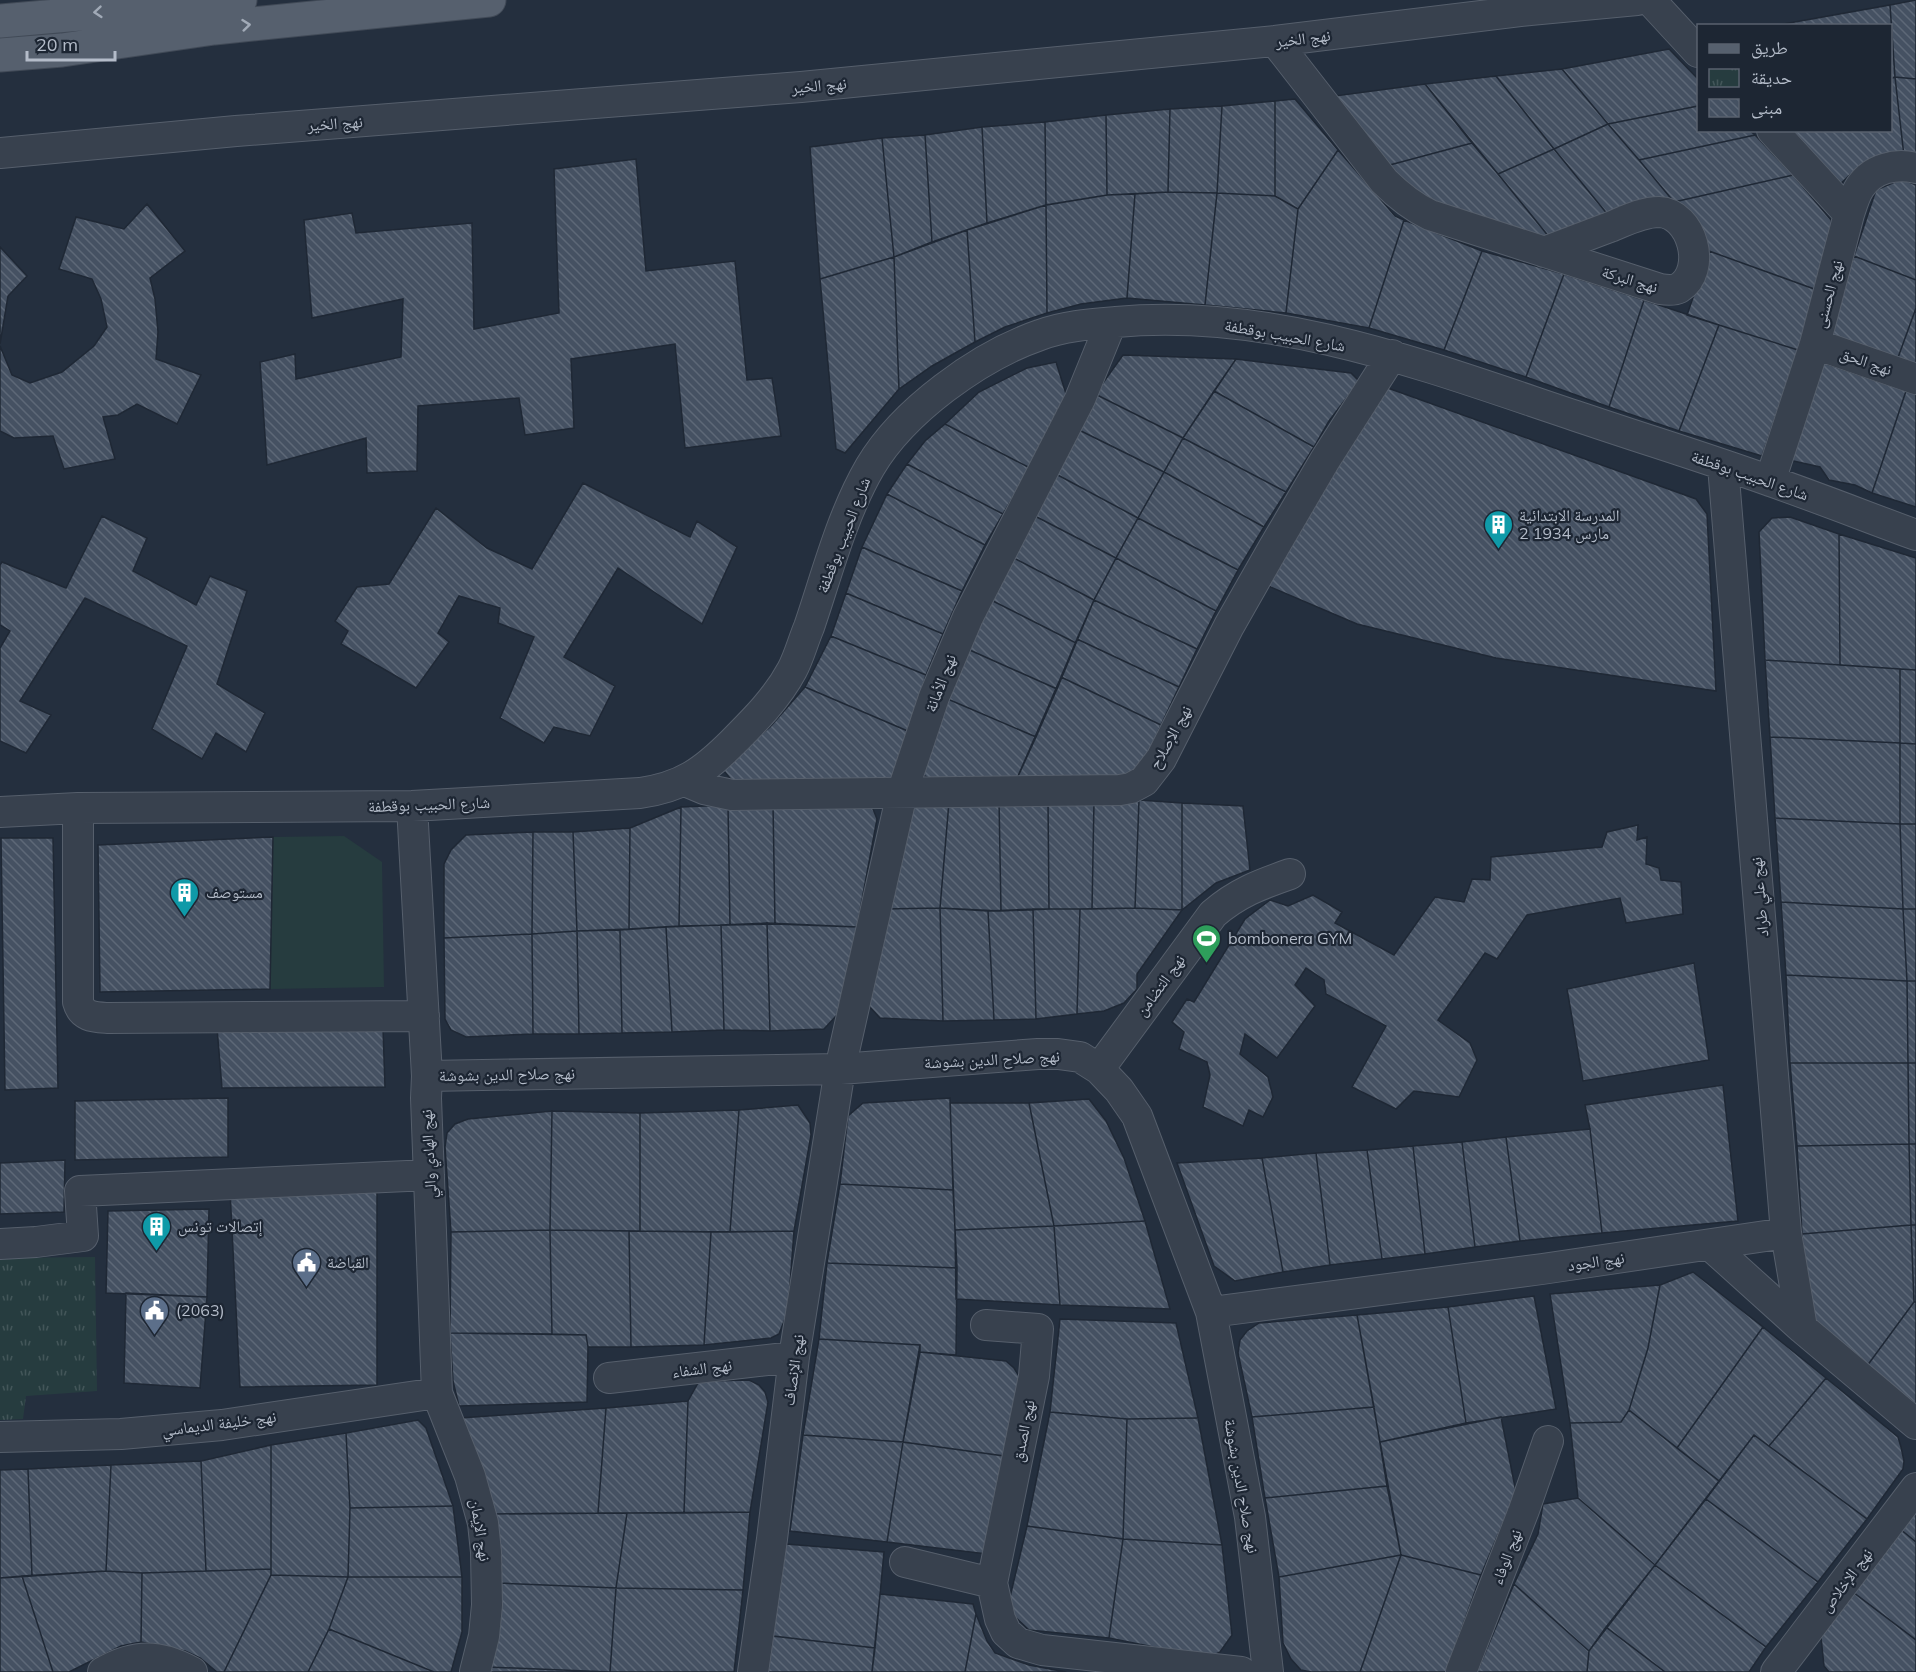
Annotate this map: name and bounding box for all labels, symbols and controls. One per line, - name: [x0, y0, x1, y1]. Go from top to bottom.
- one-way arrow: [93, 5, 102, 18]
- one-way arrow: [241, 19, 250, 32]
- scale bar: [27, 24, 116, 62]
- legend: [1697, 24, 1892, 132]
- street label: نهج الخير: [1273, 25, 1332, 52]
- text: 20 m: [36, 33, 78, 56]
- text: طريق: [1751, 36, 1788, 59]
- text: حديقة: [1751, 66, 1792, 89]
- street label: نهج الخير: [790, 73, 848, 98]
- text: مبنى: [1751, 96, 1782, 119]
- street label: نهج الخير: [306, 111, 363, 136]
- street label: نهج الحسنى: [1809, 258, 1848, 330]
- street label: نهج البركة: [1599, 261, 1660, 298]
- street label: شارع الحبيب بوقطفة: [1223, 315, 1347, 356]
- street label: نهج الحق: [1837, 343, 1895, 380]
- street label: شارع الحبيب بوقطفة: [1689, 446, 1811, 505]
- street label: شارع الحبيب بوقطفة: [812, 474, 875, 596]
- place label: المدرسة الابتدائية 2 مارس 1934: [1519, 505, 1620, 544]
- building icon: المدرسة الابتدائية 2 مارس 1934: [1482, 508, 1514, 550]
- street label: نهج الأمانة: [920, 651, 961, 715]
- street label: نهج الإصلاح: [1144, 702, 1197, 773]
- street label: شارع الحبيب بوقطفة: [368, 792, 490, 817]
- street label: نهج علي طراد: [1746, 856, 1775, 938]
- building icon: مستوصف: [169, 876, 201, 918]
- place label: مستوصف: [206, 882, 263, 902]
- sports icon: bombonera GYM: [1191, 922, 1223, 964]
- place label: bombonera GYM: [1228, 928, 1352, 948]
- street label: نهج التضامن: [1131, 950, 1190, 1020]
- street label: نهج صلاح الدين بشوشة: [924, 1045, 1061, 1074]
- street label: نهج صلاح الدين بشوشة: [439, 1063, 575, 1086]
- street label: نهج الهادي والي: [416, 1109, 443, 1199]
- building icon: إتصالات تونس: [141, 1210, 173, 1252]
- place label: إتصالات تونس: [178, 1216, 263, 1237]
- public building icon: القباضة: [290, 1246, 322, 1288]
- street label: نهج الجود: [1566, 1247, 1626, 1276]
- place label: القباضة: [327, 1252, 369, 1272]
- public building icon: (2063): [139, 1294, 171, 1336]
- place label: (2063): [176, 1300, 225, 1320]
- street label: نهج الإنصاف: [778, 1333, 809, 1407]
- street label: نهج الشفاء: [671, 1354, 733, 1383]
- street label: نهج الصدق: [1007, 1398, 1040, 1464]
- street label: نهج خليفة الديماسي: [161, 1406, 278, 1443]
- street label: نهج صلاح الدين بشوشة: [1219, 1417, 1264, 1555]
- street label: نهج الإيمان: [465, 1497, 496, 1563]
- street label: نهج الوفاء: [1486, 1526, 1527, 1588]
- street label: نهج الإخلاص: [1815, 1544, 1877, 1617]

